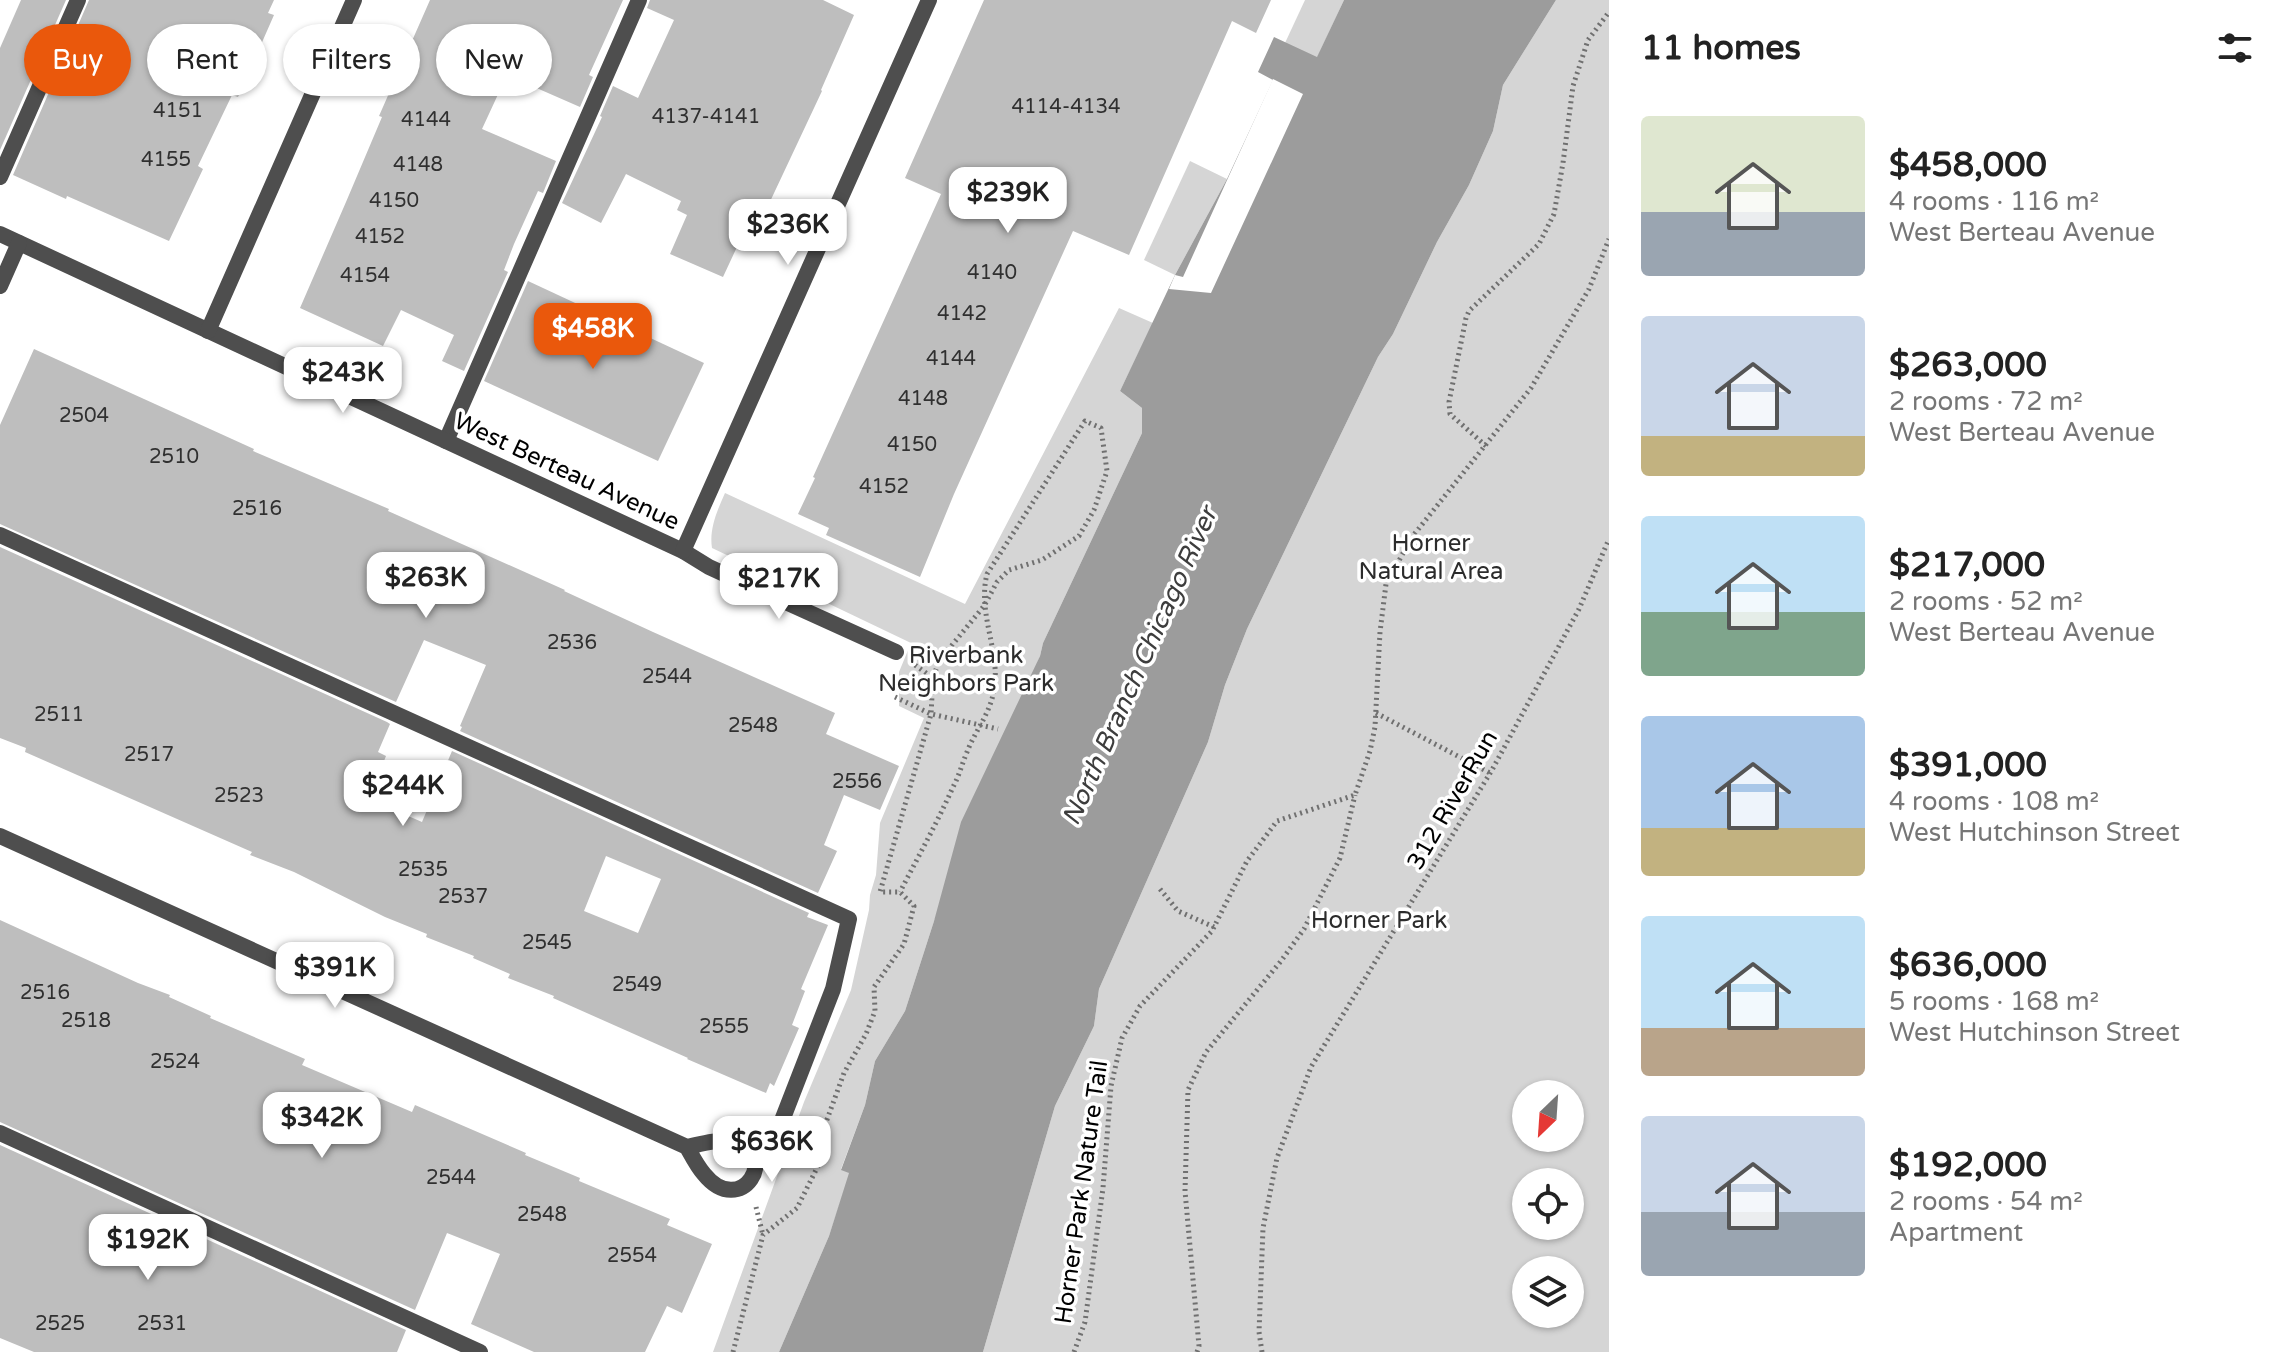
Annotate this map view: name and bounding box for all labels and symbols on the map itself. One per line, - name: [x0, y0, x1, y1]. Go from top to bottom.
- house number: 4114-4134: [1011, 95, 1121, 119]
- house number: 4151: [153, 99, 203, 123]
- house number: 4137-4141: [652, 105, 760, 129]
- house number: 4144: [401, 108, 451, 132]
- house number: 4155: [141, 148, 191, 172]
- house number: 4148: [393, 153, 443, 177]
- pin: $239K: [952, 167, 1064, 235]
- house number: 4150: [369, 189, 419, 213]
- pin: $236K: [732, 199, 844, 267]
- house number: 4152: [355, 225, 405, 249]
- house number: 4140: [967, 261, 1017, 285]
- house number: 4154: [340, 264, 390, 288]
- house number: 4142: [937, 302, 987, 326]
- pin: $458K: [537, 303, 649, 371]
- pin: $243K: [287, 347, 399, 415]
- house number: 4144: [926, 347, 976, 371]
- house number: 4148: [898, 387, 948, 411]
- house number: 2504: [59, 404, 109, 428]
- street label: West Berteau Avenue: [449, 406, 684, 536]
- house number: 4150: [887, 433, 937, 457]
- house number: 2510: [149, 445, 199, 469]
- house number: 4152: [859, 475, 909, 499]
- house number: 2516: [232, 497, 282, 521]
- water label: North Branch Chicago River: [1055, 500, 1225, 830]
- park label: Horner Natural Area: [1359, 529, 1503, 586]
- pin: $263K: [370, 552, 482, 620]
- pin: $217K: [723, 553, 835, 621]
- house number: 2536: [547, 631, 597, 655]
- park label: Riverbank Neighbors Park: [878, 641, 1054, 698]
- house number: 2544: [642, 665, 692, 689]
- house number: 2511: [34, 703, 84, 727]
- house number: 2548: [728, 714, 778, 738]
- street label: 312 RiverRun: [1401, 725, 1504, 875]
- house number: 2517: [124, 743, 174, 767]
- pin: $244K: [347, 760, 459, 828]
- house number: 2556: [832, 770, 882, 794]
- house number: 2523: [214, 784, 264, 808]
- house number: 2535: [398, 858, 448, 882]
- house number: 2537: [438, 885, 488, 909]
- park label: Horner Park: [1311, 906, 1447, 935]
- house number: 2545: [522, 931, 572, 955]
- pin: $391K: [279, 942, 391, 1010]
- house number: 2549: [612, 973, 662, 997]
- house number: 2516: [20, 981, 70, 1005]
- house number: 2518: [61, 1009, 111, 1033]
- house number: 2555: [699, 1015, 749, 1039]
- house number: 2524: [150, 1050, 200, 1074]
- street label: Horner Park Nature Tail: [1049, 1058, 1114, 1326]
- north arrow: [1512, 1080, 1584, 1152]
- pin: $342K: [266, 1092, 378, 1160]
- pin: $636K: [716, 1116, 828, 1184]
- house number: 2544: [426, 1166, 476, 1190]
- house number: 2548: [517, 1203, 567, 1227]
- pin: $192K: [92, 1214, 204, 1282]
- house number: 2554: [607, 1244, 657, 1268]
- house number: 2525: [35, 1312, 85, 1336]
- house number: 2531: [137, 1312, 187, 1336]

